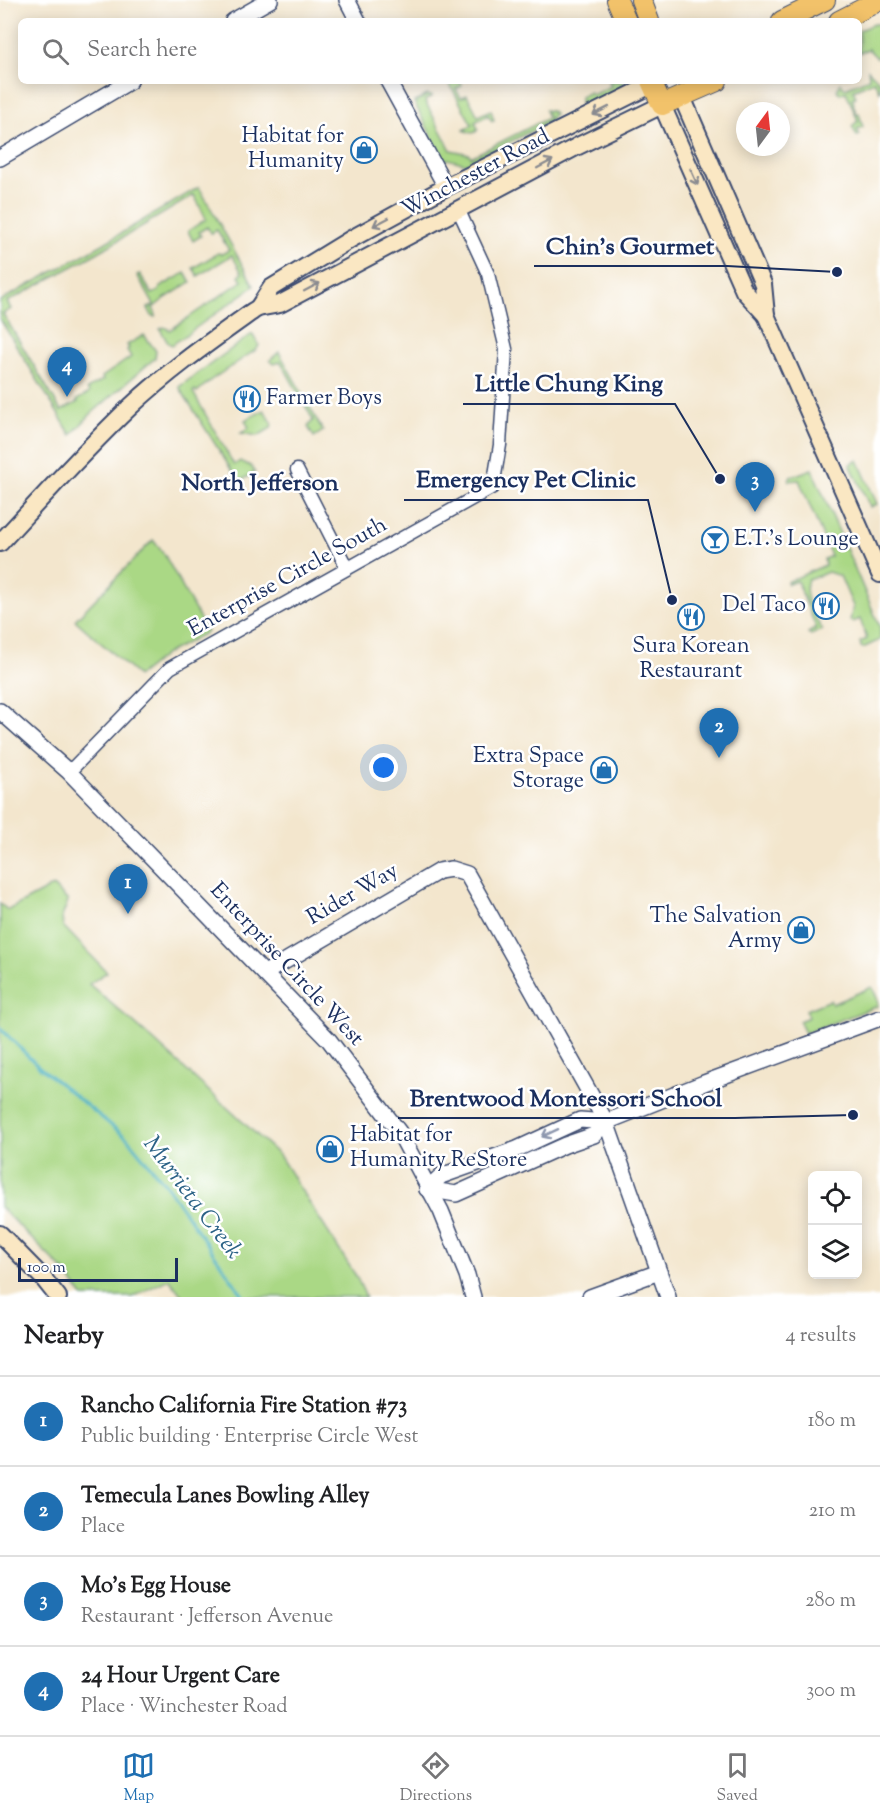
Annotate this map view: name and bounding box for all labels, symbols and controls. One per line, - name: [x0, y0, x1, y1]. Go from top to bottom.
- search box: [18, 18, 862, 84]
- icon: search: [39, 35, 72, 68]
- text: Search here: [87, 35, 197, 67]
- north arrow: [736, 102, 790, 156]
- one-way arrow: [592, 106, 610, 117]
- place label: Habitat for Humanity: [241, 121, 344, 178]
- street label: Winchester Road: [396, 121, 556, 227]
- shop icon: Habitat for Humanity: [349, 135, 379, 165]
- one-way arrow: [536, 158, 554, 169]
- one-way arrow: [690, 168, 701, 186]
- one-way arrow: [373, 217, 391, 228]
- callout: Chin's Gourmet: [534, 224, 727, 266]
- text: Chin's Gourmet: [546, 231, 715, 265]
- one-way arrow: [303, 281, 321, 292]
- pin: 4: [48, 348, 86, 397]
- callout: Little Chung King: [463, 362, 675, 404]
- text: Little Chung King: [475, 368, 663, 402]
- place label: Farmer Boys: [266, 383, 382, 415]
- restaurant icon: Farmer Boys: [232, 384, 262, 414]
- callout: Emergency Pet Clinic: [404, 458, 648, 500]
- pin: 3: [736, 462, 774, 512]
- text: Emergency Pet Clinic: [416, 464, 636, 498]
- district label: North Jefferson: [181, 467, 340, 501]
- street label: Enterprise Circle South: [183, 510, 393, 646]
- place label: E.T.'s Lounge: [734, 524, 859, 556]
- bar icon: E.T.'s Lounge: [700, 525, 730, 555]
- place label: Del Taco: [722, 590, 806, 622]
- restaurant icon: Del Taco: [811, 591, 841, 621]
- restaurant icon: Sura Korean Restaurant: [676, 602, 706, 632]
- place label: Sura Korean Restaurant: [632, 631, 750, 688]
- pin: 2: [700, 708, 738, 758]
- place label: Extra Space Storage: [473, 741, 584, 798]
- your location: [369, 753, 398, 782]
- shop icon: Extra Space Storage: [589, 755, 619, 785]
- street label: Rider Way: [301, 856, 405, 934]
- pin: 1: [108, 864, 148, 914]
- street label: Enterprise Circle West: [201, 876, 371, 1054]
- place label: The Salvation Army: [650, 901, 782, 958]
- shop icon: The Salvation Army: [786, 915, 816, 945]
- callout: Brentwood Montessori School: [398, 1076, 735, 1118]
- text: Brentwood Montessori School: [410, 1083, 723, 1117]
- place label: Habitat for Humanity ReStore: [350, 1120, 527, 1177]
- one-way arrow: [542, 1127, 560, 1139]
- water label: Murrieta Creek: [134, 1129, 250, 1267]
- shop icon: Habitat for Humanity ReStore: [315, 1134, 345, 1164]
- map controls: [808, 1171, 862, 1279]
- button: locate: [808, 1171, 862, 1225]
- button: layers: [808, 1225, 862, 1279]
- scale bar: [18, 1255, 178, 1282]
- text: 100 m: [27, 1257, 66, 1280]
- text: Nearby: [24, 1318, 104, 1355]
- text: 4 results: [785, 1322, 856, 1351]
- text: Rancho California Fire Station #73: [81, 1391, 407, 1423]
- text: 1: [40, 1407, 47, 1436]
- text: 180 m: [808, 1407, 856, 1436]
- text: Public building · Enterprise Circle West: [81, 1423, 418, 1452]
- text: Temecula Lanes Bowling Alley: [81, 1481, 369, 1513]
- text: 2: [39, 1497, 48, 1526]
- text: 210 m: [809, 1497, 856, 1526]
- text: Place: [81, 1513, 125, 1542]
- text: Mo's Egg House: [81, 1571, 231, 1603]
- text: 3: [39, 1587, 48, 1616]
- text: 280 m: [805, 1587, 856, 1616]
- text: Restaurant · Jefferson Avenue: [81, 1603, 333, 1632]
- text: 24 Hour Urgent Care: [81, 1661, 280, 1693]
- text: 4: [38, 1677, 49, 1706]
- text: 300 m: [806, 1677, 856, 1706]
- text: Place · Winchester Road: [81, 1693, 288, 1722]
- tab: Map: [122, 1749, 155, 1808]
- tab: Directions: [400, 1749, 472, 1808]
- tab: Saved: [717, 1749, 758, 1808]

